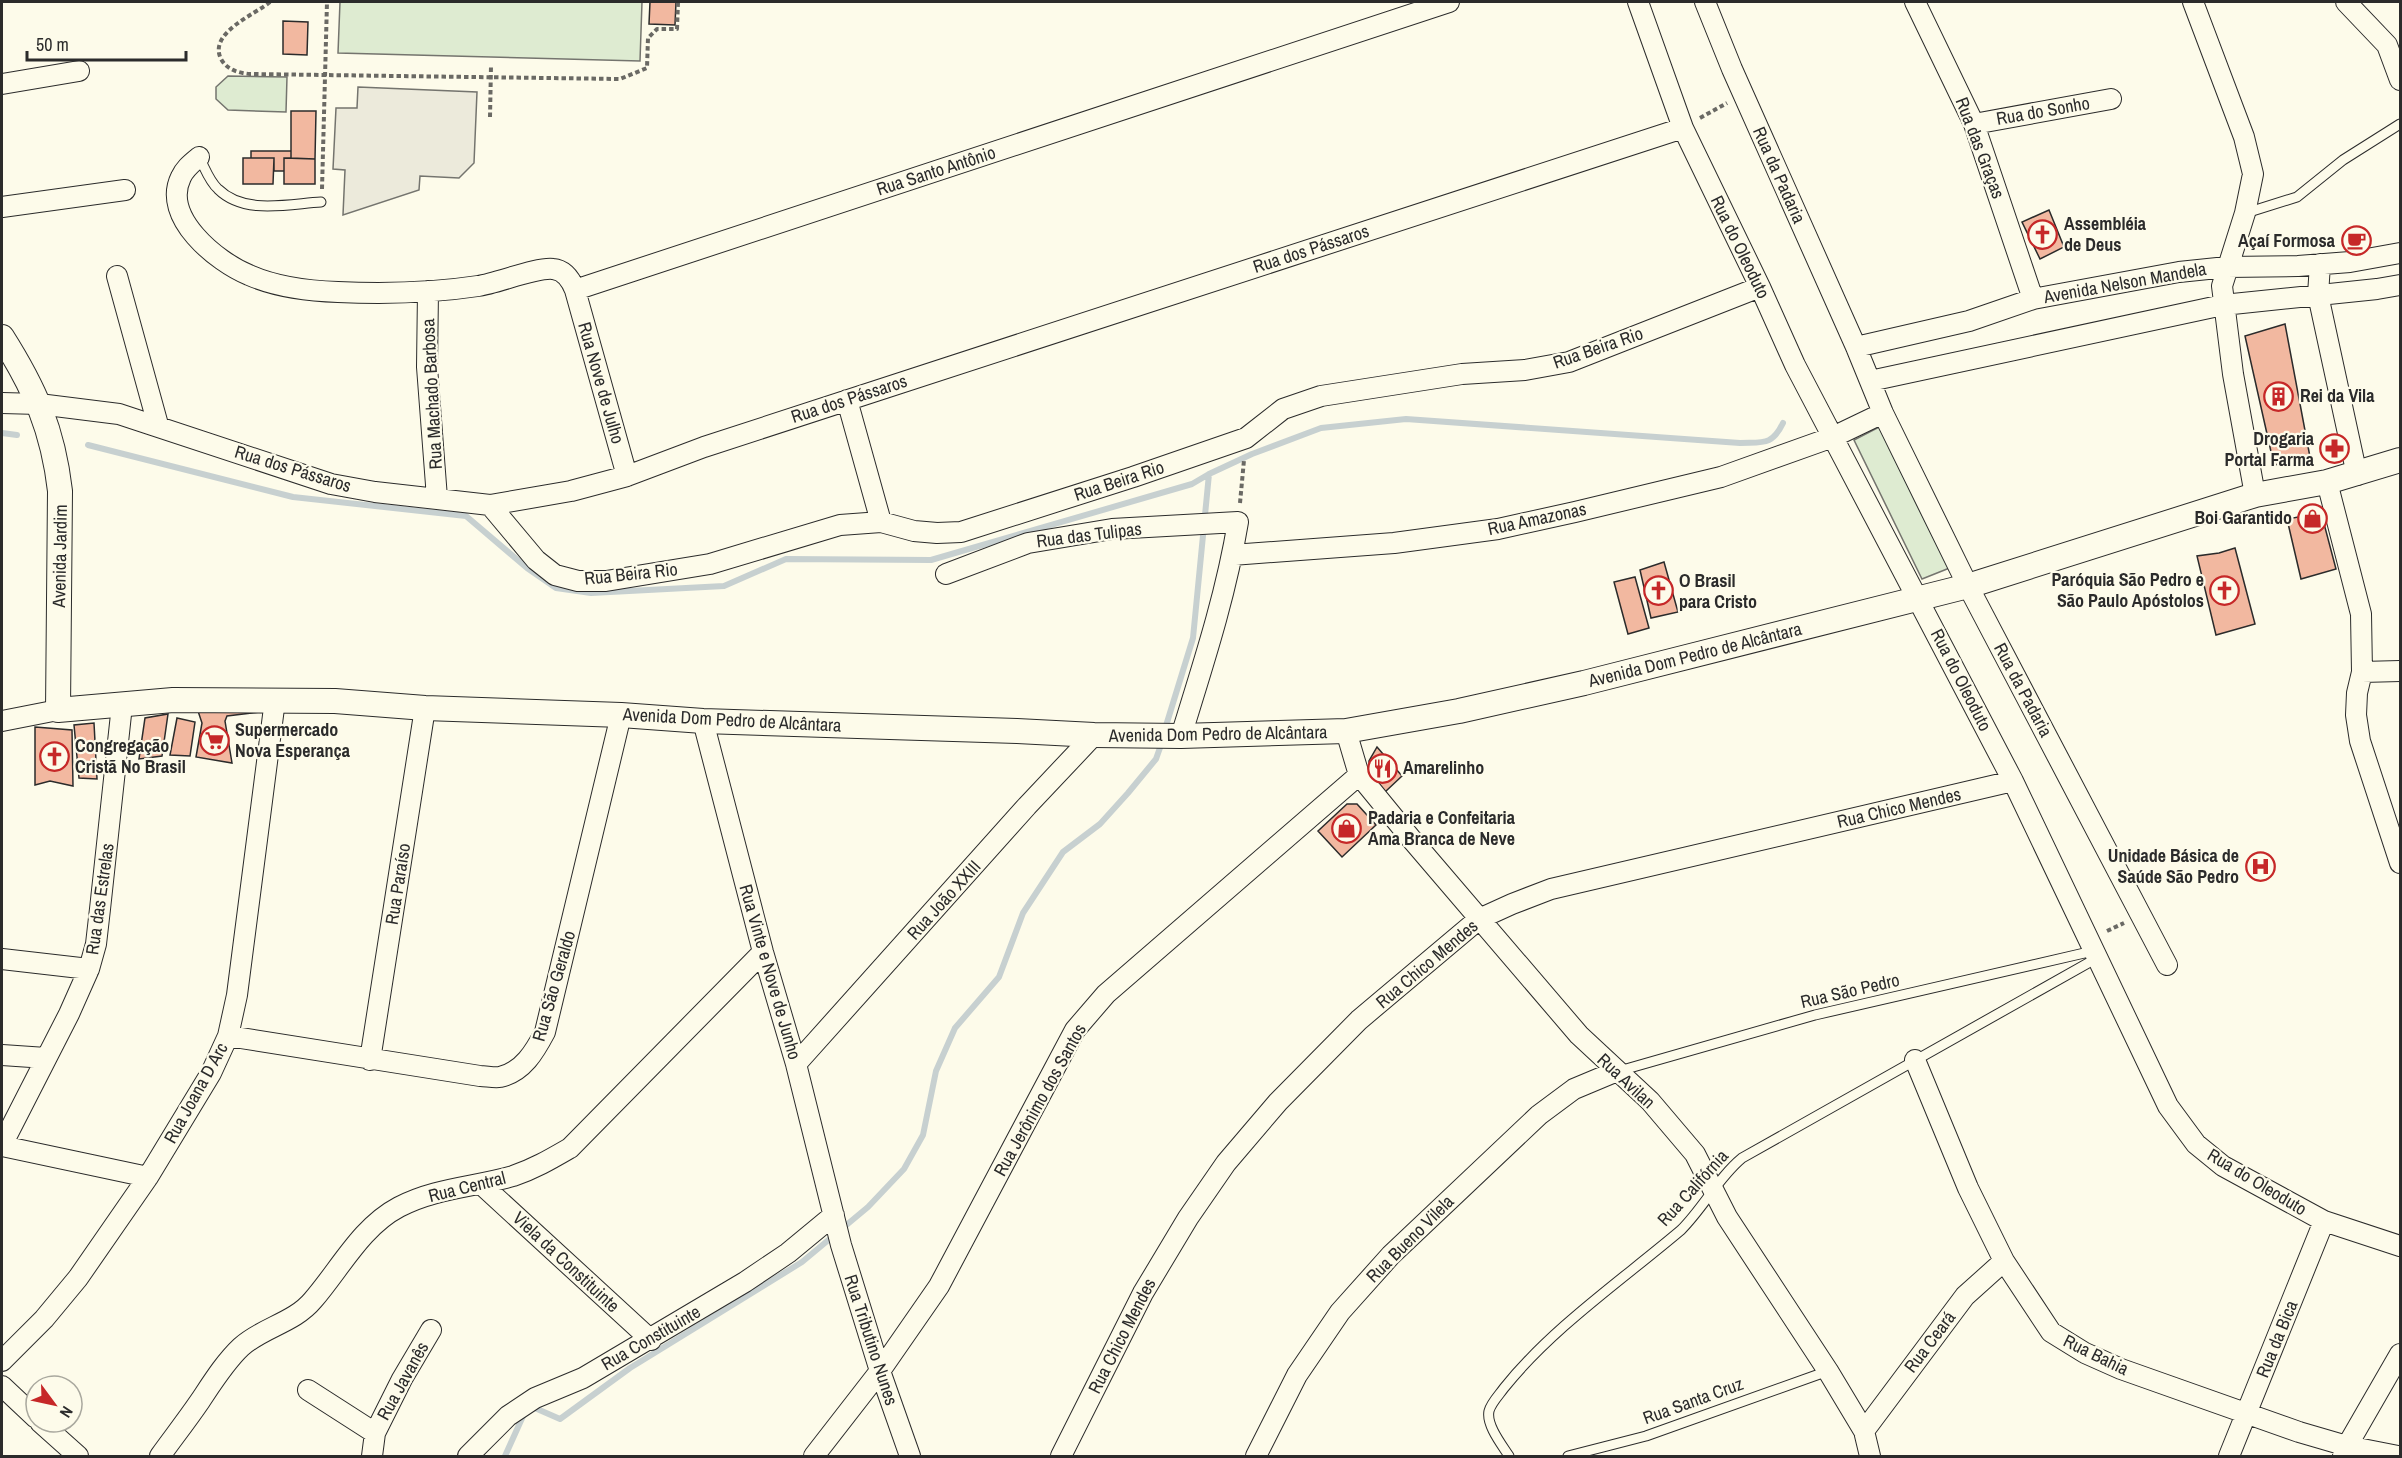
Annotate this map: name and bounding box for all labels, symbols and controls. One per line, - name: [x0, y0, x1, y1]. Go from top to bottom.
- scale bar: [27, 24, 186, 62]
- text: 50 m: [36, 32, 69, 57]
- street label: Rua do Sonho: [1994, 90, 2092, 131]
- street label: Rua das Graças: [1950, 94, 2011, 202]
- street label: Rua da Padaria: [1747, 122, 1812, 227]
- street label: Rua Santo Antônio: [873, 139, 999, 202]
- street label: Rua do Oleoduto: [1705, 191, 1776, 302]
- place label: Assembléia de Deus: [2064, 211, 2147, 257]
- street label: Rua dos Pássaros: [1250, 218, 1372, 279]
- church icon: Assembléia de Deus: [2027, 218, 2059, 250]
- cafe icon: Açaí Formosa: [2340, 225, 2372, 257]
- place label: Açaí Formosa: [2238, 228, 2336, 253]
- street label: Avenida Nelson Mandela: [2041, 256, 2208, 309]
- street label: Rua Machado Barbosa: [415, 318, 448, 470]
- street label: Rua Nove de Julho: [572, 319, 631, 447]
- street label: Rua Beira Rio: [1550, 320, 1646, 375]
- street label: Rua dos Pássaros: [788, 368, 910, 429]
- building icon: Rei da Vila: [2263, 380, 2295, 412]
- place label: Rei da Vila: [2300, 383, 2375, 408]
- place label: Drogaria Portal Farma: [2224, 426, 2315, 472]
- pharmacy icon: Drogaria Portal Farma: [2319, 433, 2351, 465]
- street label: Rua dos Pássaros: [232, 439, 354, 498]
- street label: Rua Beira Rio: [1071, 454, 1167, 507]
- street label: Rua Amazonas: [1485, 496, 1588, 541]
- shop icon: Boi Garantido: [2297, 502, 2329, 534]
- street label: Avenida Jardim: [46, 504, 73, 609]
- place label: Boi Garantido: [2194, 505, 2292, 530]
- street label: Rua das Tulipas: [1035, 516, 1143, 553]
- street label: Rua Beira Rio: [583, 556, 679, 591]
- place label: Paróquia São Pedro e São Paulo Apóstolos: [2051, 567, 2204, 613]
- place label: O Brasil para Cristo: [1679, 568, 1757, 614]
- church icon: Paróquia São Pedro e São Paulo Apóstolos: [2209, 574, 2241, 606]
- church icon: O Brasil para Cristo: [1642, 575, 1674, 607]
- street label: Avenida Dom Pedro de Alcântara: [1585, 616, 1804, 693]
- street label: Rua do Oleoduto: [1925, 624, 1998, 735]
- street label: Rua da Padaria: [1988, 638, 2059, 741]
- street label: Avenida Dom Pedro de Alcântara: [621, 701, 842, 738]
- place label: Supermercado Nova Esperança: [235, 717, 351, 763]
- street label: Avenida Dom Pedro de Alcântara: [1107, 719, 1328, 748]
- supermarket icon: Supermercado Nova Esperança: [198, 724, 230, 756]
- place label: Congregação Cristã No Brasil: [75, 733, 186, 779]
- church icon: Congregação Cristã No Brasil: [38, 740, 70, 772]
- restaurant icon: Amarelinho: [1366, 752, 1398, 784]
- place label: Amarelinho: [1403, 755, 1484, 780]
- street label: Rua Chico Mendes: [1835, 781, 1963, 834]
- place label: Padaria e Confeitaria Ama Branca de Neve: [1368, 805, 1516, 851]
- shop icon: Padaria e Confeitaria Ama Branca de Neve: [1331, 812, 1363, 844]
- street label: Rua Paraíso: [379, 841, 416, 926]
- street label: Rua das Estrelas: [79, 842, 120, 956]
- place label: Unidade Básica de Saúde São Pedro: [2108, 843, 2239, 889]
- hospital icon: Unidade Básica de Saúde São Pedro: [2244, 850, 2276, 882]
- street label: Rua João XXIII: [901, 854, 986, 945]
- street label: Rua Vinte e Nove de Junho: [734, 881, 807, 1062]
- street label: Rua Chico Mendes: [1370, 913, 1483, 1014]
- street label: Rua São Geraldo: [526, 928, 581, 1044]
- street label: Rua São Pedro: [1798, 967, 1902, 1014]
- street label: Rua Jerônimo dos Santos: [987, 1019, 1092, 1180]
- street label: Rua Joana D Arc: [158, 1038, 234, 1148]
- street label: Rua Avilan: [1592, 1047, 1661, 1114]
- street label: Rua do Oleoduto: [2203, 1142, 2312, 1221]
- street label: Rua Califórnia: [1651, 1144, 1734, 1231]
- street label: Rua Central: [426, 1165, 508, 1208]
- street label: Rua Bueno Vilela: [1360, 1189, 1459, 1288]
- street label: Viela da Constituinte: [507, 1206, 625, 1318]
- street label: Rua Tributino Nunes: [839, 1271, 904, 1408]
- street label: Rua Chico Mendes: [1082, 1274, 1161, 1398]
- street label: Rua da Bica: [2250, 1296, 2303, 1381]
- street label: Rua Constituinte: [597, 1299, 705, 1376]
- street label: Rua Ceará: [1898, 1306, 1961, 1378]
- street label: Rua Bahia: [2059, 1328, 2133, 1381]
- street label: Rua Javanês: [371, 1337, 434, 1424]
- street label: Rua Santa Cruz: [1639, 1371, 1746, 1430]
- north arrow: [24, 1374, 84, 1434]
- text: N: [55, 1402, 78, 1422]

